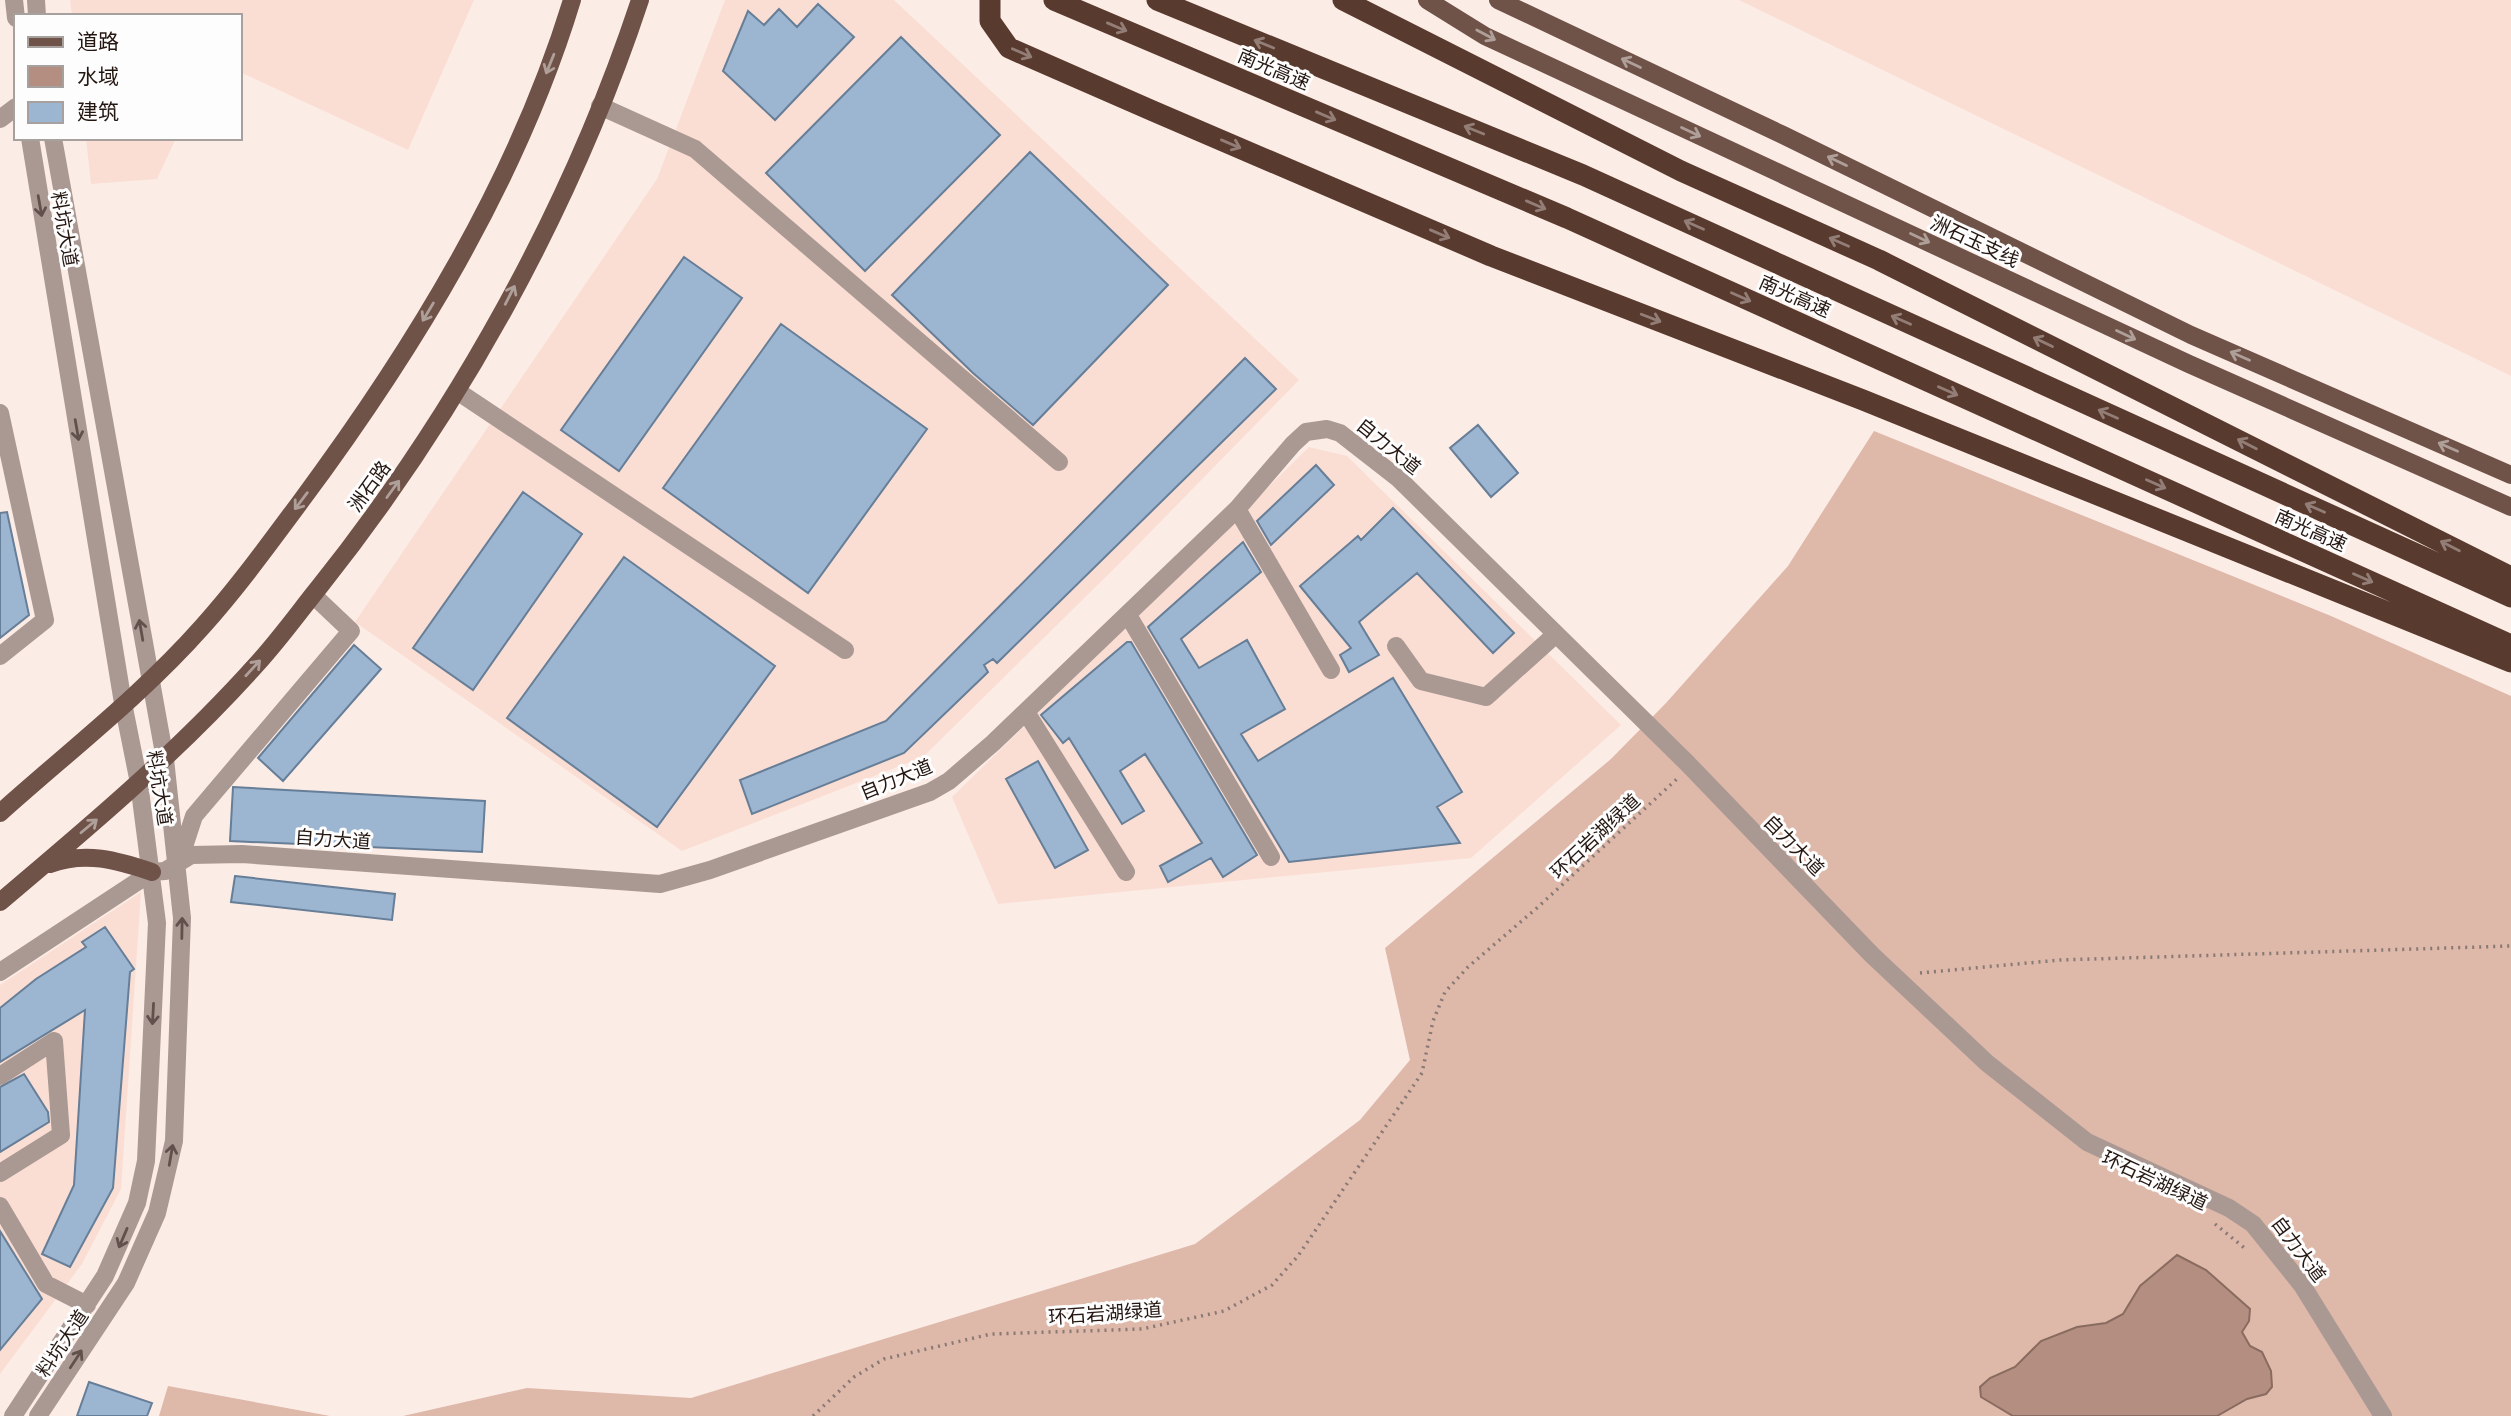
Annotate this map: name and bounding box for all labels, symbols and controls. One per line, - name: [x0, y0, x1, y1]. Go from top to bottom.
- legend: [14, 14, 242, 140]
- one-way arrow: [1106, 21, 1127, 34]
- text: 道路: [77, 28, 119, 55]
- one-way arrow: [1475, 29, 1495, 43]
- one-way arrow: [1254, 36, 1275, 49]
- street label: 南光高速: [1234, 43, 1314, 95]
- one-way arrow: [1011, 48, 1033, 61]
- one-way arrow: [543, 53, 556, 75]
- one-way arrow: [1621, 56, 1642, 70]
- text: 水域: [77, 63, 119, 90]
- text: 建筑: [77, 98, 119, 125]
- one-way arrow: [1315, 110, 1337, 123]
- one-way arrow: [1464, 123, 1486, 136]
- one-way arrow: [1680, 126, 1702, 139]
- one-way arrow: [1220, 138, 1241, 151]
- one-way arrow: [1827, 154, 1848, 167]
- street label: 料坑大道: [47, 189, 83, 269]
- one-way arrow: [34, 194, 47, 217]
- one-way arrow: [1524, 199, 1546, 212]
- street label: 洲石玉支线: [1927, 210, 2023, 272]
- one-way arrow: [1684, 218, 1705, 231]
- one-way arrow: [1429, 228, 1450, 241]
- one-way arrow: [1909, 232, 1930, 246]
- one-way arrow: [1829, 235, 1850, 248]
- street label: 南光高速: [1755, 270, 1835, 322]
- one-way arrow: [504, 285, 518, 306]
- one-way arrow: [1730, 291, 1751, 304]
- one-way arrow: [421, 302, 435, 322]
- one-way arrow: [1640, 312, 1662, 325]
- one-way arrow: [1891, 313, 1912, 326]
- one-way arrow: [2115, 329, 2136, 342]
- one-way arrow: [2033, 334, 2054, 348]
- one-way arrow: [2230, 349, 2251, 362]
- one-way arrow: [1937, 385, 1958, 398]
- one-way arrow: [2098, 407, 2119, 420]
- street label: 自力大道: [1352, 413, 1426, 479]
- one-way arrow: [71, 418, 84, 441]
- one-way arrow: [2237, 436, 2258, 450]
- one-way arrow: [2438, 440, 2460, 453]
- street label: 洲石路: [343, 456, 395, 516]
- one-way arrow: [2144, 478, 2166, 491]
- one-way arrow: [386, 480, 400, 499]
- one-way arrow: [294, 491, 308, 510]
- one-way arrow: [2305, 501, 2326, 514]
- street label: 南光高速: [2271, 504, 2351, 556]
- one-way arrow: [2440, 538, 2461, 552]
- one-way arrow: [2352, 572, 2373, 585]
- one-way arrow: [134, 619, 147, 642]
- one-way arrow: [245, 659, 261, 677]
- street label: 料坑大道: [142, 749, 178, 827]
- street label: 自力大道: [856, 754, 936, 804]
- street label: 环石岩湖绿道: [1545, 788, 1645, 884]
- street label: 自力大道: [1759, 810, 1829, 880]
- one-way arrow: [80, 818, 98, 834]
- street label: 自力大道: [294, 824, 372, 854]
- one-way arrow: [175, 916, 188, 939]
- one-way arrow: [146, 1002, 159, 1025]
- one-way arrow: [165, 1144, 178, 1167]
- street label: 环石岩湖绿道: [2098, 1145, 2212, 1215]
- street label: 自力大道: [2267, 1211, 2331, 1287]
- one-way arrow: [116, 1226, 129, 1248]
- street label: 环石岩湖绿道: [1047, 1297, 1163, 1329]
- street label: 料坑大道: [31, 1305, 93, 1381]
- one-way arrow: [69, 1350, 83, 1369]

